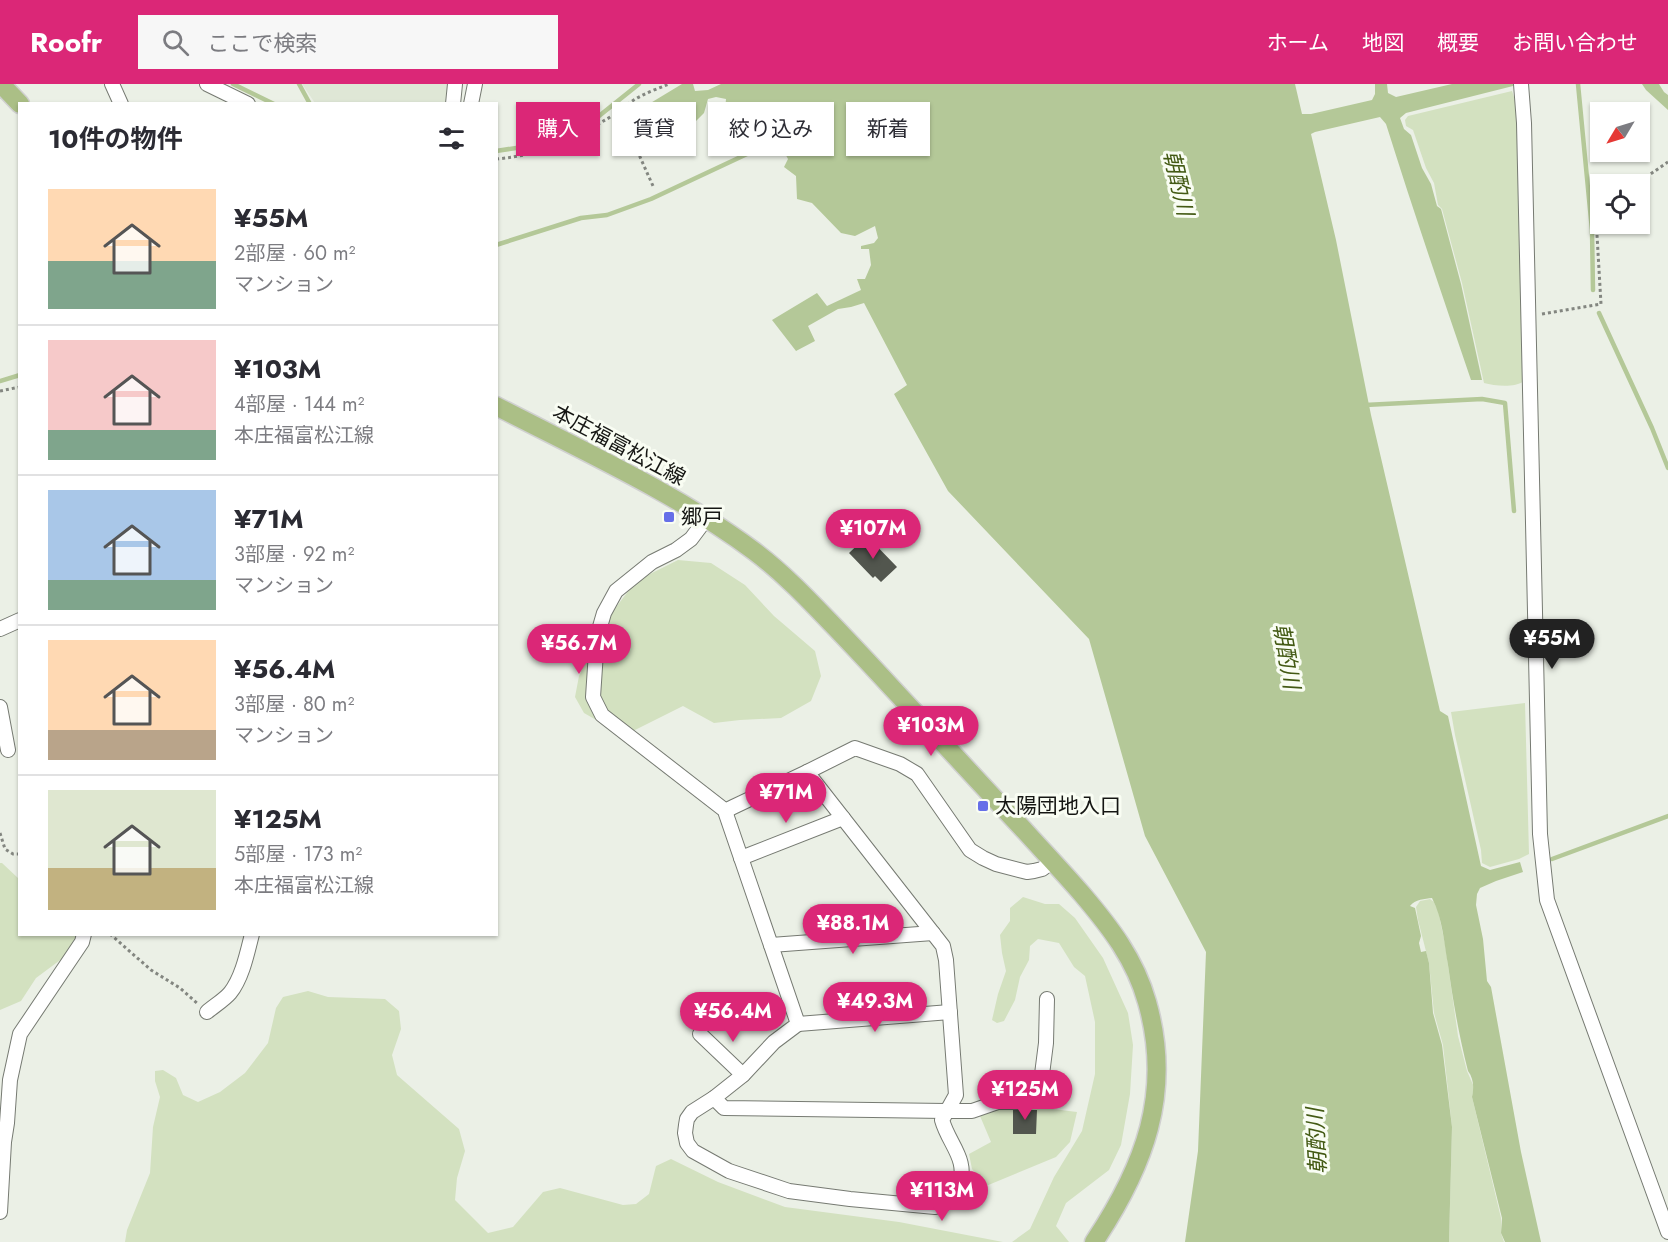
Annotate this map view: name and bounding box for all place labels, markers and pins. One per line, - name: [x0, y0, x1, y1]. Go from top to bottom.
- place label: 郷戸: [681, 502, 723, 532]
- pin: ¥107M: [831, 509, 915, 560]
- marker: 郷戸: [662, 510, 676, 524]
- pin: ¥55M: [1516, 619, 1588, 670]
- pin: ¥56.7M: [530, 624, 628, 675]
- pin: ¥103M: [889, 706, 973, 757]
- pin: ¥71M: [750, 773, 822, 824]
- place label: 太陽団地入口: [995, 791, 1121, 821]
- marker: 太陽団地入口: [976, 799, 990, 813]
- pin: ¥88.1M: [804, 904, 902, 955]
- pin: ¥49.3M: [826, 982, 924, 1033]
- pin: ¥56.4M: [684, 992, 782, 1043]
- pin: ¥125M: [983, 1070, 1067, 1121]
- pin: ¥113M: [900, 1171, 984, 1222]

